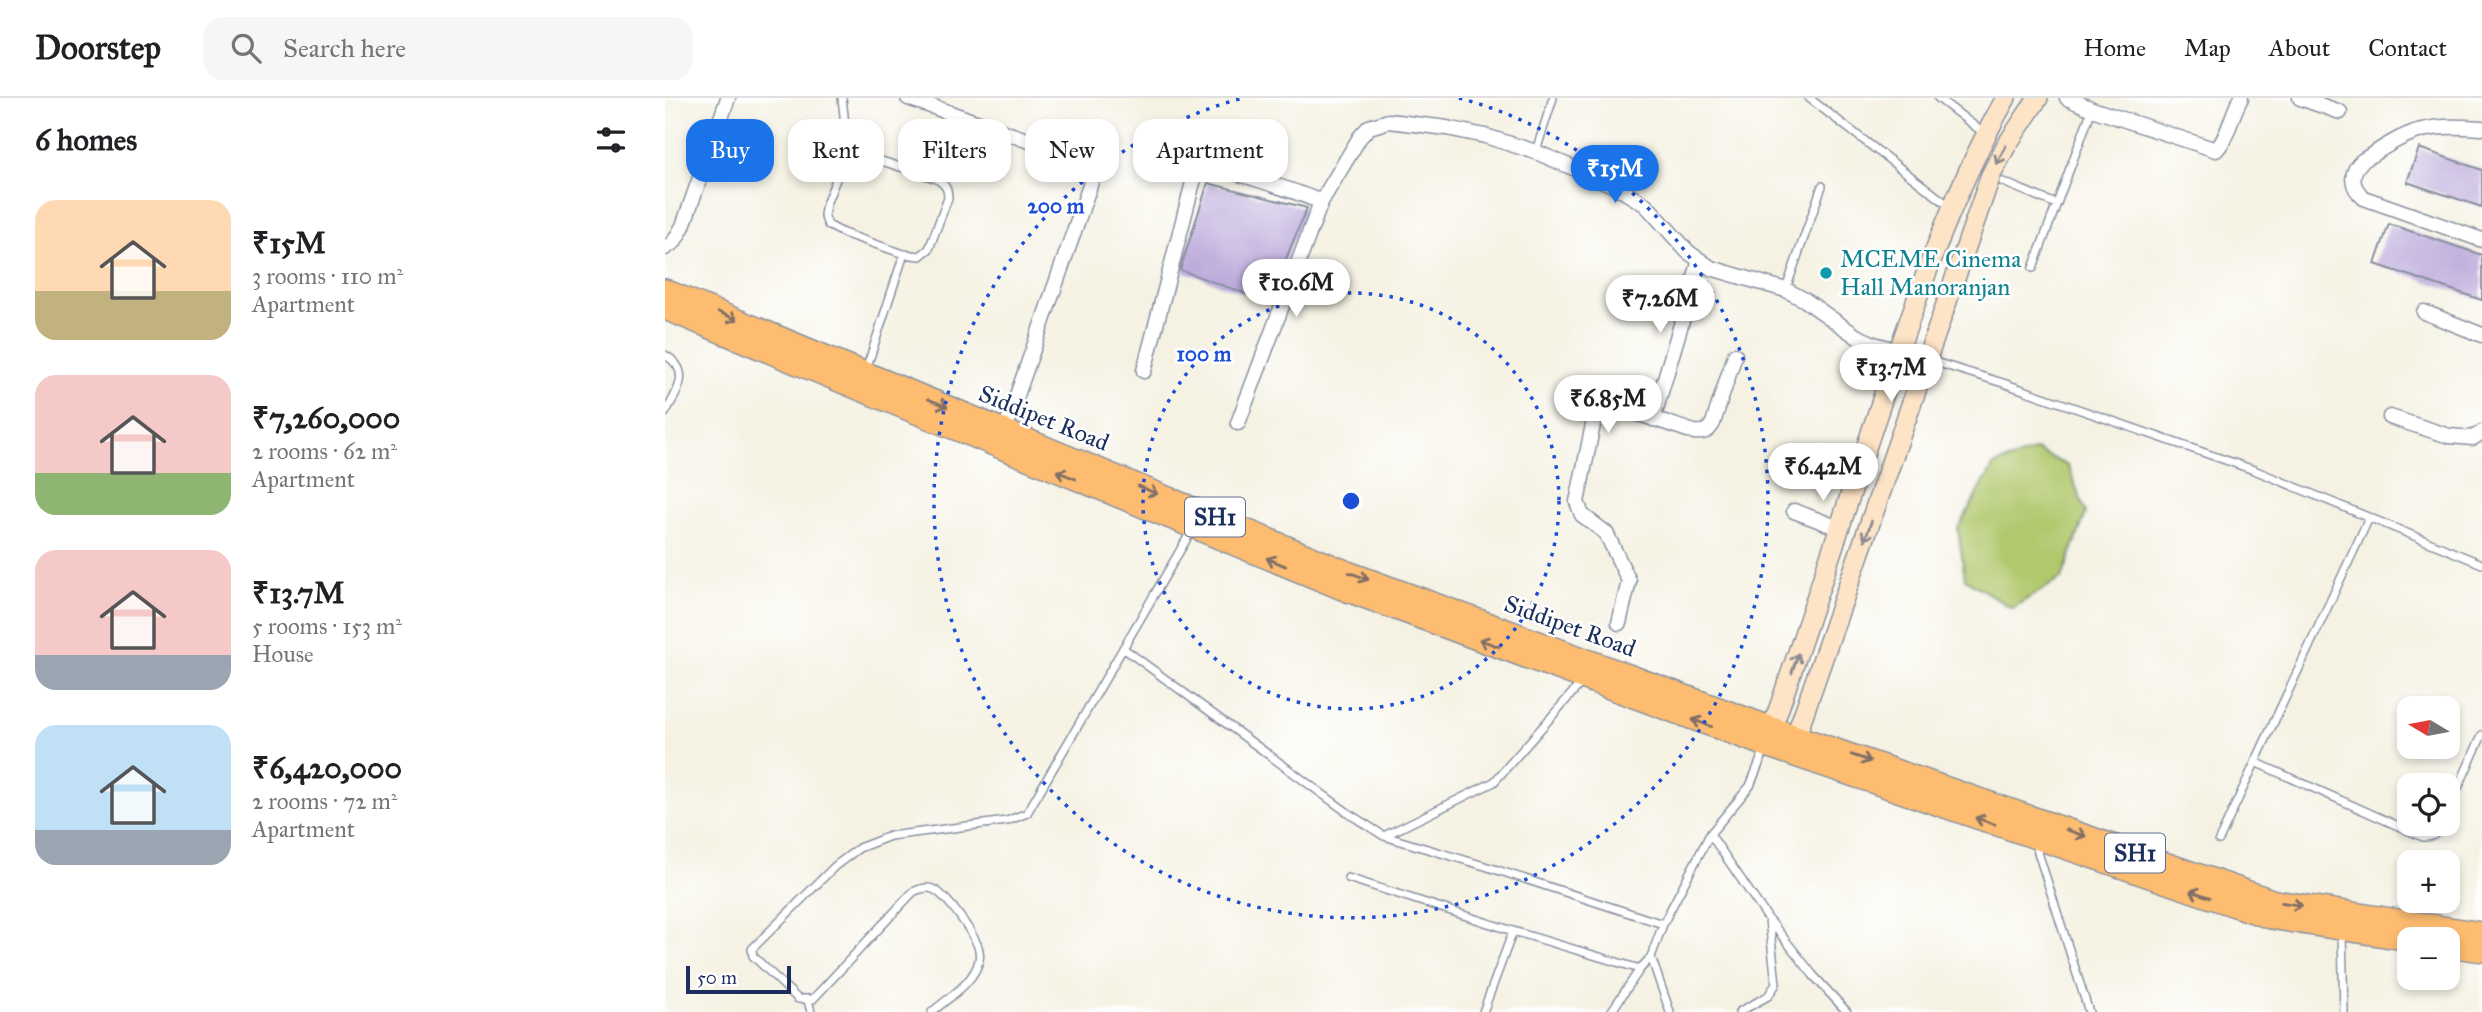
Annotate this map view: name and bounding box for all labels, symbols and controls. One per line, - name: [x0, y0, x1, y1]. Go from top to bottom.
- search box: [203, 17, 693, 80]
- text: Doorstep: [35, 28, 161, 68]
- icon: search: [227, 29, 265, 67]
- text: Search here: [283, 32, 406, 64]
- text: Home: [2083, 33, 2146, 63]
- text: Map: [2184, 33, 2231, 63]
- text: About: [2269, 33, 2330, 63]
- text: Contact: [2368, 33, 2447, 63]
- chip: Buy: [686, 119, 774, 182]
- chip: Rent: [788, 119, 884, 182]
- chip: Filters: [898, 119, 1011, 182]
- chip: New: [1025, 119, 1119, 182]
- chip: Apartment: [1133, 119, 1288, 182]
- icon: filters: [592, 121, 630, 159]
- text: 6 homes: [35, 122, 137, 158]
- one-way arrow: [1994, 145, 2008, 165]
- pin: ₹15M: [1574, 146, 1656, 205]
- text: ₹15M: [1587, 154, 1643, 182]
- text: 200 m: [1028, 193, 1085, 219]
- text: ₹15M: [252, 225, 326, 261]
- icon: home: [91, 228, 175, 312]
- place label: MCEME Cinema Hall Manoranjan: [1840, 244, 2022, 302]
- pin: ₹10.6M: [1239, 260, 1353, 319]
- text: 3 rooms · 110 m²: [252, 262, 403, 290]
- marker: MCEME Cinema Hall Manoranjan: [1818, 265, 1834, 281]
- text: ₹10.6M: [1258, 268, 1334, 296]
- pin: ₹7.26M: [1603, 275, 1717, 335]
- text: ₹7.26M: [1622, 284, 1698, 312]
- text: Apartment: [252, 290, 355, 318]
- one-way arrow: [717, 310, 738, 323]
- text: 100 m: [1177, 341, 1232, 367]
- pin: ₹13.7M: [1834, 344, 1948, 404]
- text: ₹13.7M: [1856, 353, 1926, 381]
- pin: ₹6.85M: [1551, 376, 1665, 435]
- street label: Siddipet Road: [974, 378, 1114, 458]
- text: ₹6.85M: [1570, 384, 1646, 412]
- one-way arrow: [927, 397, 949, 410]
- text: ₹7,260,000: [252, 400, 400, 436]
- icon: home: [91, 403, 175, 487]
- text: 2 rooms · 62 m²: [252, 437, 397, 465]
- pin: ₹6.42M: [1766, 444, 1880, 503]
- text: ₹6.42M: [1784, 452, 1862, 480]
- text: Apartment: [252, 465, 355, 493]
- one-way arrow: [1056, 467, 1078, 480]
- one-way arrow: [1137, 484, 1159, 497]
- centre of rings: [1339, 489, 1363, 513]
- road number: SH1: [1185, 498, 1245, 536]
- one-way arrow: [1861, 520, 1873, 542]
- one-way arrow: [1266, 554, 1288, 567]
- one-way arrow: [1347, 571, 1369, 584]
- text: ₹13.7M: [252, 575, 344, 611]
- icon: home: [91, 578, 175, 662]
- street label: Siddipet Road: [1500, 588, 1640, 664]
- text: 5 rooms · 153 m²: [252, 612, 402, 640]
- one-way arrow: [1478, 636, 1500, 648]
- text: House: [252, 640, 314, 668]
- one-way arrow: [1790, 653, 1802, 675]
- north arrow: [2397, 696, 2461, 760]
- map controls: [2397, 696, 2460, 990]
- one-way arrow: [1692, 715, 1714, 728]
- text: ₹6,420,000: [252, 750, 402, 786]
- icon: home: [91, 753, 175, 837]
- one-way arrow: [1849, 753, 1871, 765]
- button: locate: [2397, 773, 2460, 836]
- text: 2 rooms · 72 m²: [252, 787, 397, 815]
- one-way arrow: [1974, 814, 1996, 826]
- text: Apartment: [252, 815, 355, 843]
- one-way arrow: [2064, 827, 2086, 840]
- road number: SH1: [2105, 834, 2165, 873]
- button: +: [2397, 850, 2460, 913]
- one-way arrow: [2190, 887, 2212, 899]
- one-way arrow: [2280, 898, 2303, 911]
- button: −: [2397, 927, 2460, 990]
- scale bar: [686, 963, 791, 995]
- text: 50 m: [697, 966, 737, 989]

